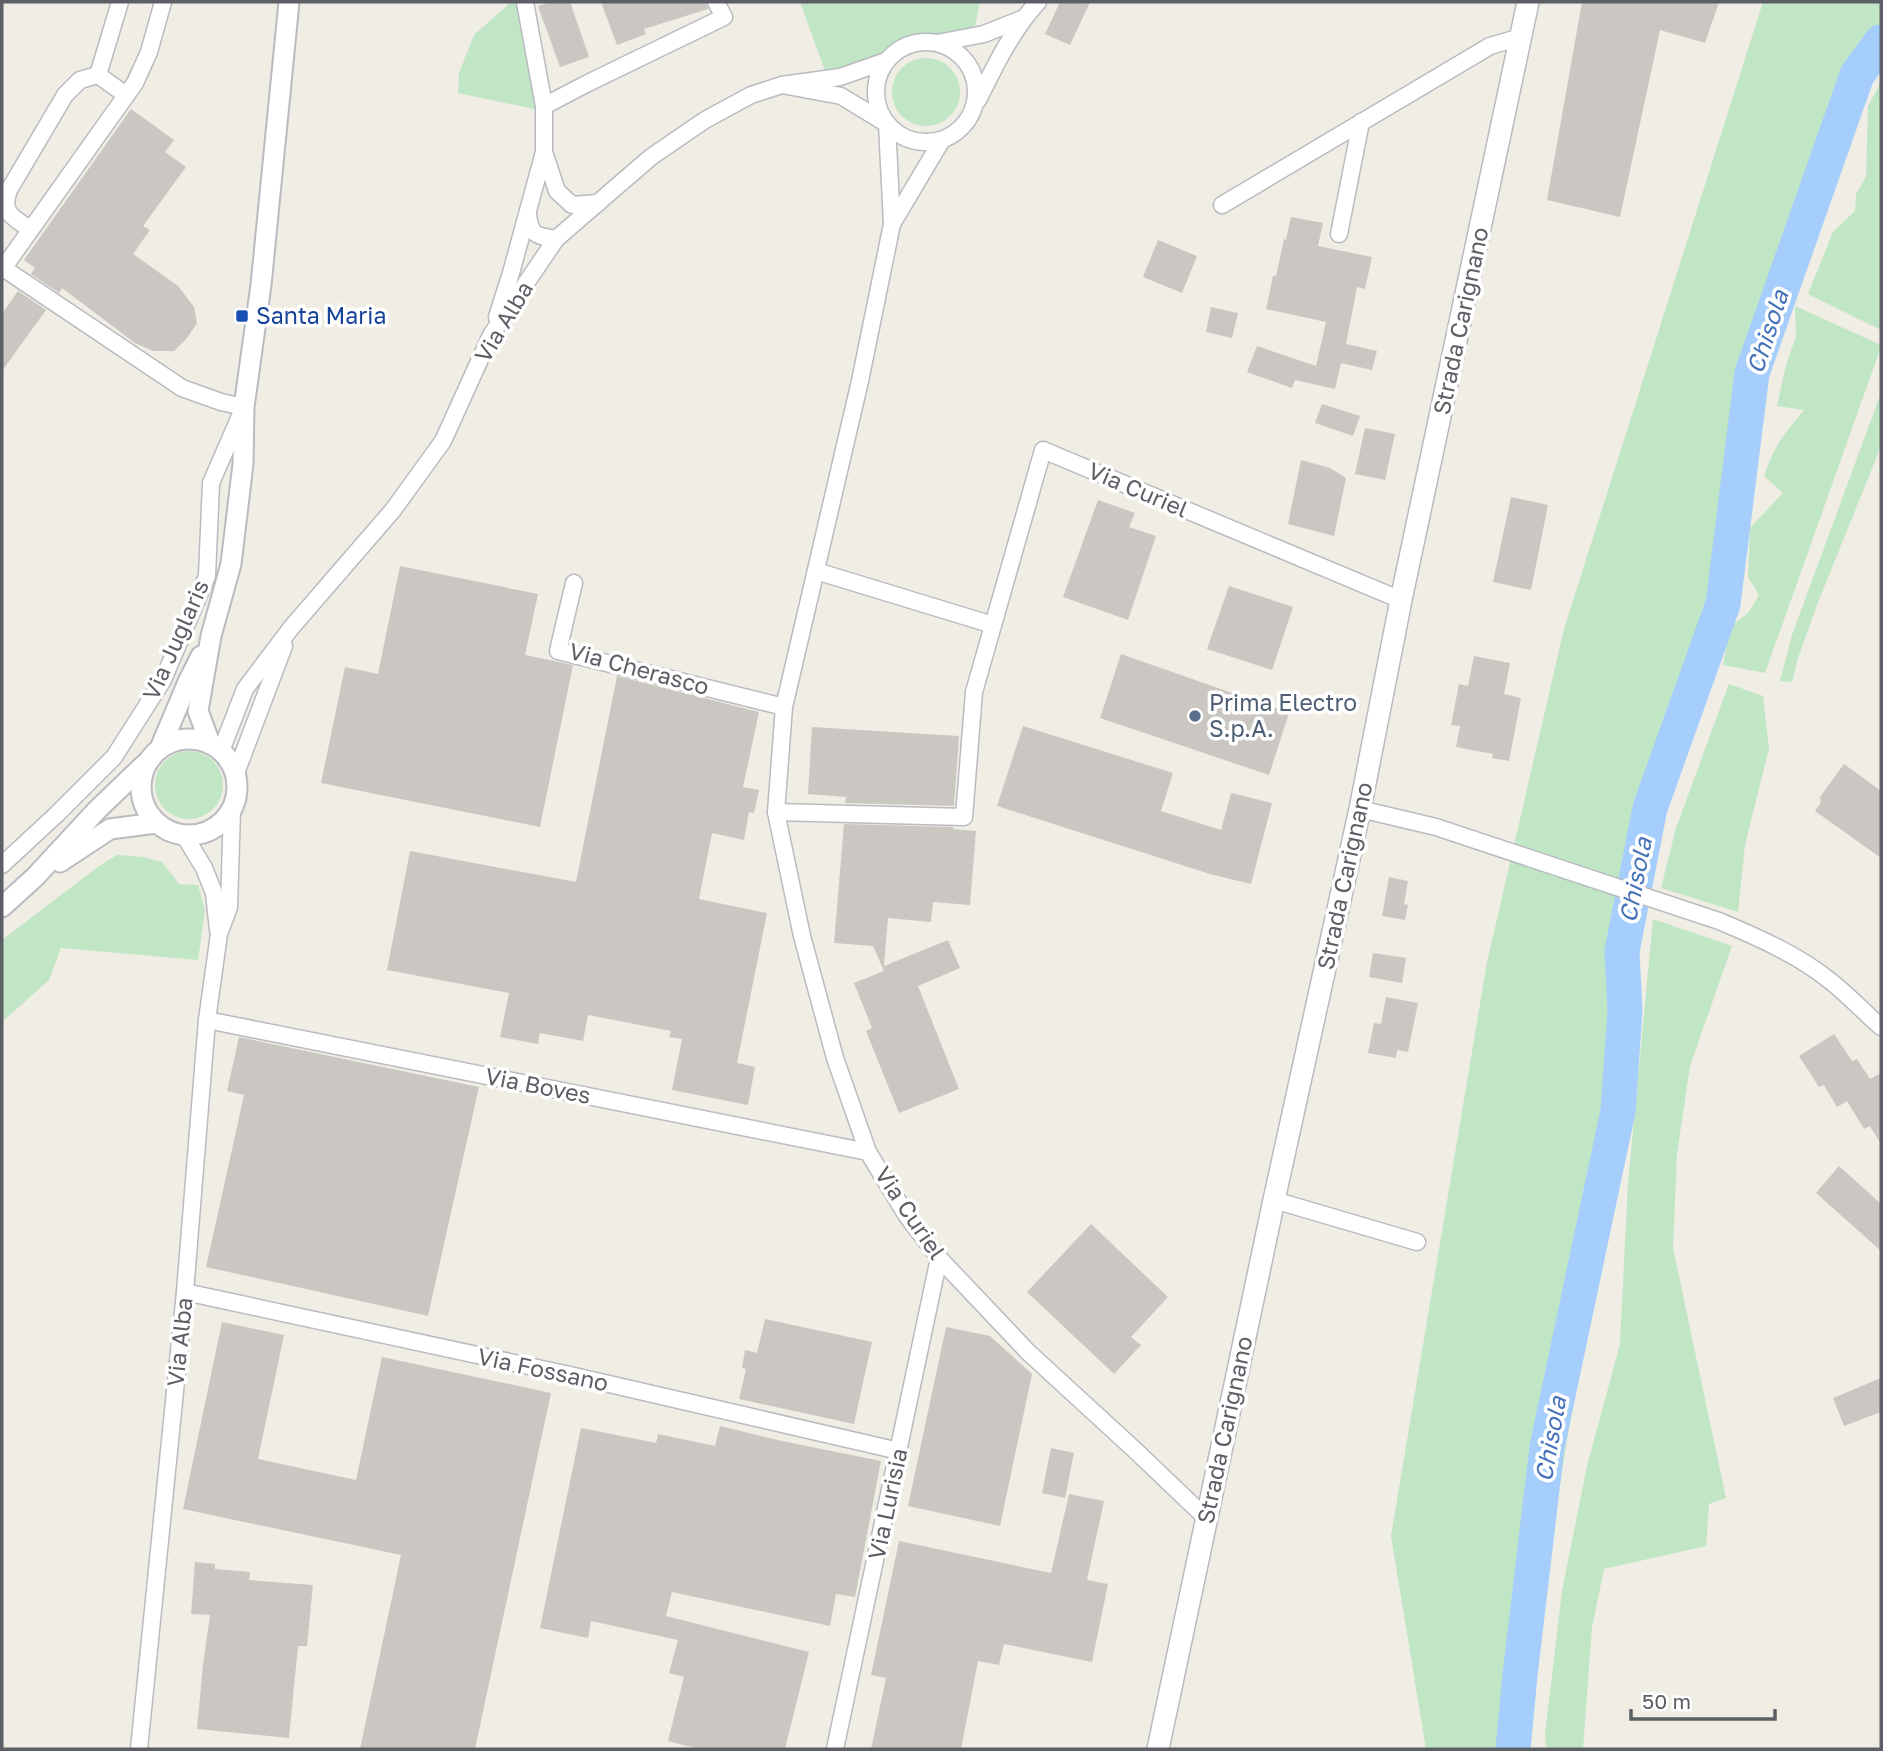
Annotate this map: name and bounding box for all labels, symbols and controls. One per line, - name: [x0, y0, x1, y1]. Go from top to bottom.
- street label: Strada Carignano: [1426, 224, 1494, 417]
- street label: Via Alba: [468, 276, 538, 367]
- water label: Chisola: [1740, 285, 1794, 377]
- place label: Santa Maria: [256, 301, 386, 329]
- marker: Santa Maria: [234, 308, 250, 324]
- street label: Via Curiel: [1084, 456, 1193, 523]
- street label: Via Juglaris: [136, 575, 214, 704]
- street label: Via Cherasco: [566, 636, 712, 700]
- place label: Prima Electro S.p.A.: [1209, 688, 1357, 742]
- marker: Prima Electro S.p.A.: [1187, 708, 1203, 724]
- street label: Strada Carignano: [1310, 779, 1378, 972]
- water label: Chisola: [1612, 833, 1657, 925]
- street label: Via Boves: [483, 1061, 593, 1109]
- street label: Via Curiel: [870, 1161, 952, 1264]
- street label: Via Alba: [160, 1296, 198, 1388]
- street label: Strada Carignano: [1190, 1333, 1258, 1526]
- street label: Via Fossano: [475, 1342, 611, 1397]
- water label: Chisola: [1528, 1393, 1572, 1484]
- street label: Via Lurisia: [862, 1445, 913, 1562]
- scale bar: [1631, 1678, 1774, 1722]
- text: 50 m: [1642, 1688, 1691, 1714]

